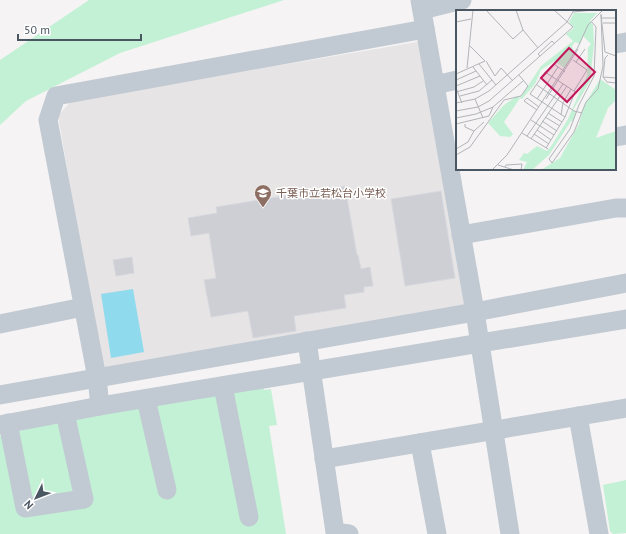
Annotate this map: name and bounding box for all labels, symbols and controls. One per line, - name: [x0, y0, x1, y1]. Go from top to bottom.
- inset map: [456, 10, 616, 170]
- scale bar: [18, 16, 141, 42]
- text: 50 m: [24, 22, 50, 37]
- school or university icon: 千葉市立若松台小学校: [253, 183, 273, 208]
- place label: 千葉市立若松台小学校: [276, 186, 386, 200]
- north arrow: [16, 478, 56, 518]
- text: N: [21, 497, 36, 512]

